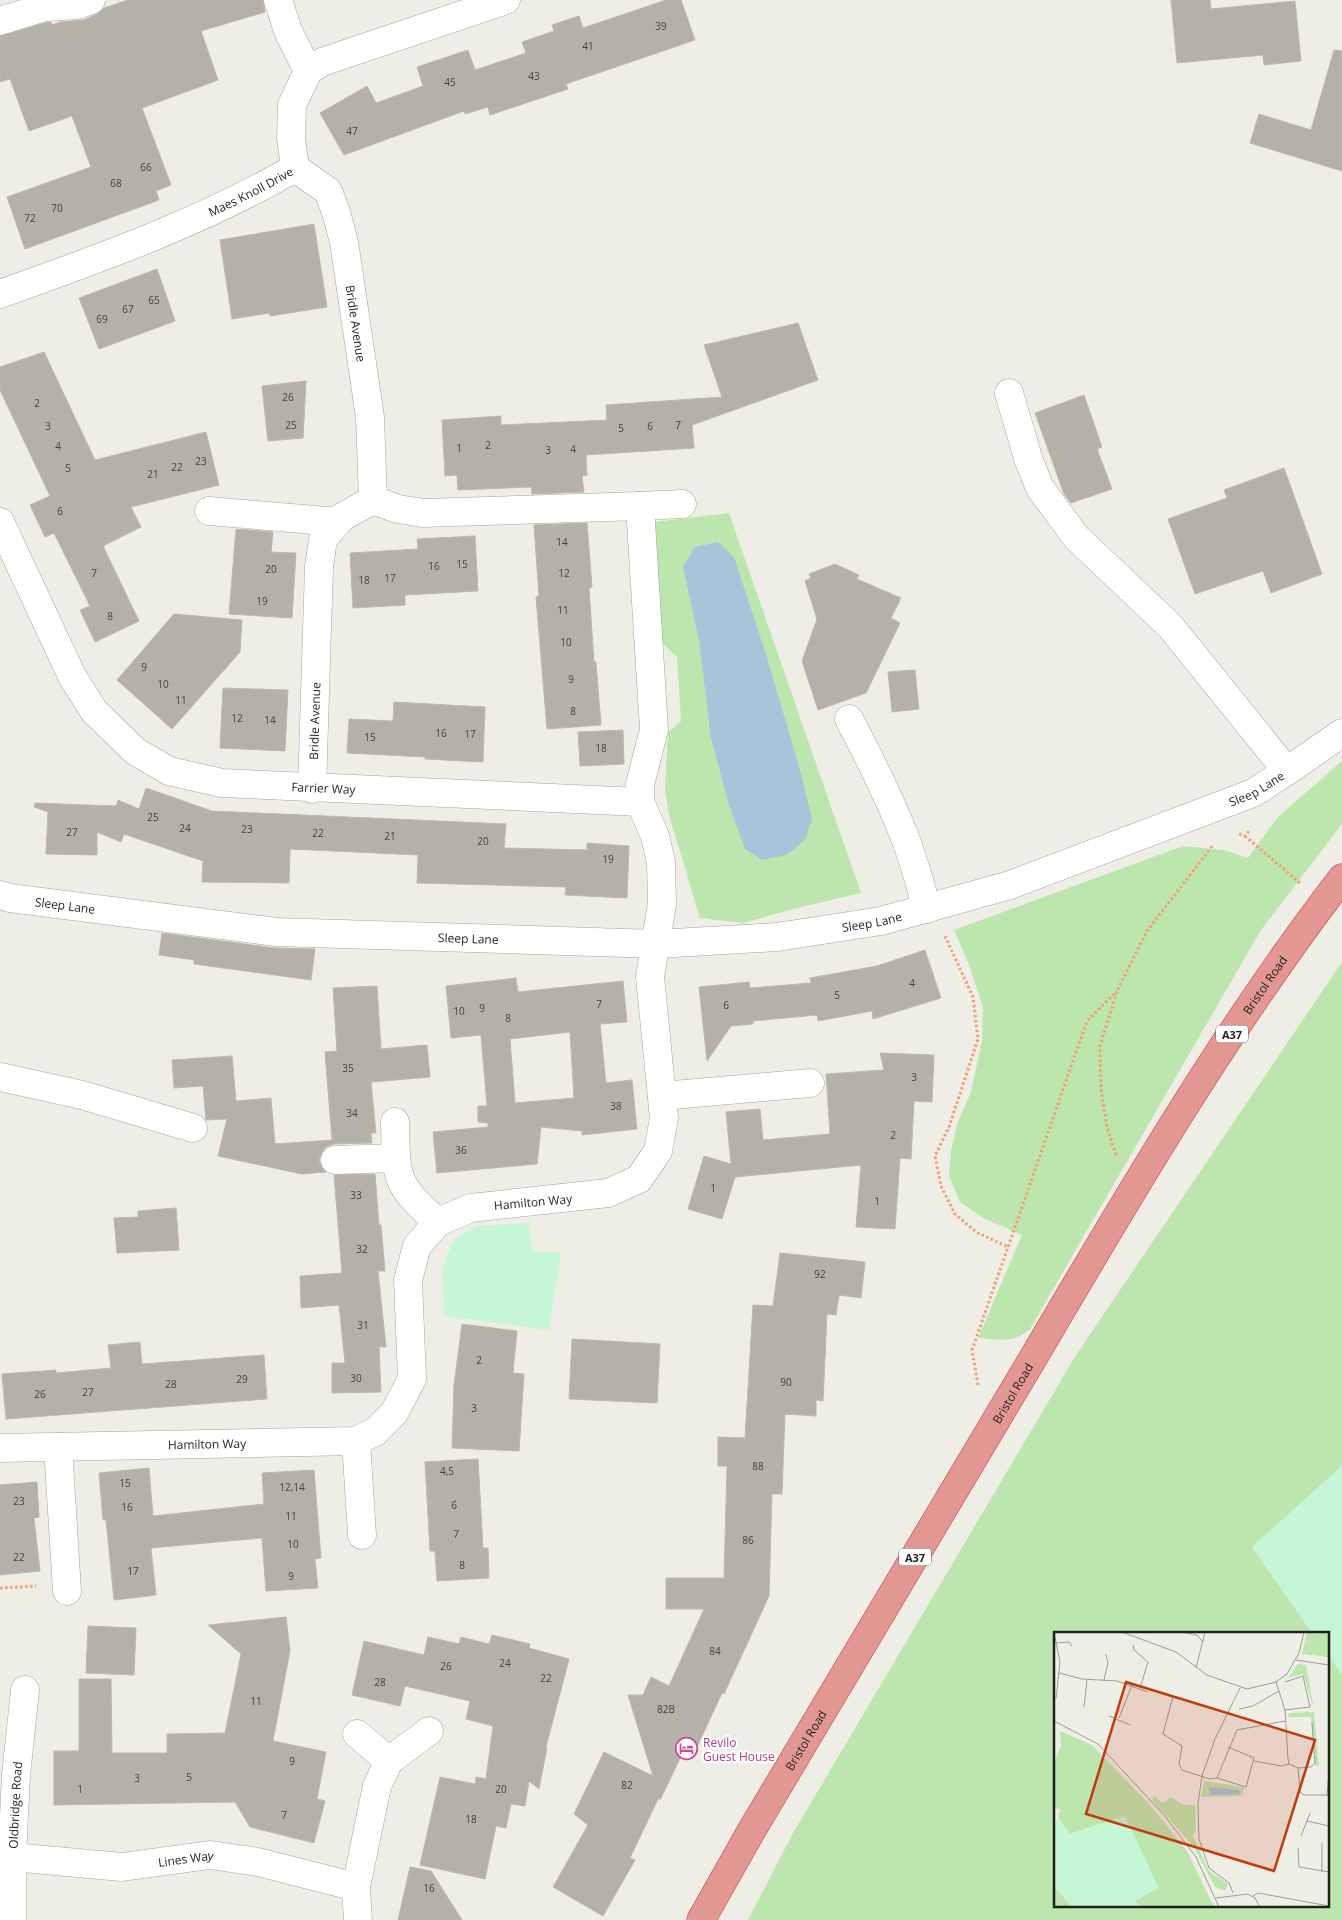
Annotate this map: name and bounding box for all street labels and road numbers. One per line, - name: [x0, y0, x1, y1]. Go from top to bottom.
- street label: Maes Knoll Drive: [205, 162, 296, 220]
- street label: Bridle Avenue: [342, 284, 370, 363]
- street label: Bridle Avenue: [304, 682, 324, 760]
- street label: Sleep Lane: [1226, 767, 1288, 810]
- street label: Farrier Way: [291, 778, 357, 798]
- street label: Sleep Lane: [34, 893, 97, 917]
- street label: Sleep Lane: [841, 907, 904, 935]
- street label: Sleep Lane: [438, 929, 499, 948]
- street label: Bristol Road: [1238, 952, 1291, 1018]
- road number: A37: [1216, 1026, 1248, 1042]
- street label: Hamilton Way: [493, 1190, 574, 1214]
- street label: Bristol Road: [988, 1360, 1037, 1427]
- street label: Hamilton Way: [168, 1435, 247, 1453]
- road number: A37: [899, 1548, 931, 1565]
- street label: Bristol Road: [781, 1707, 830, 1774]
- street label: Oldbridge Road: [4, 1761, 26, 1849]
- street label: Lines Way: [157, 1846, 216, 1870]

